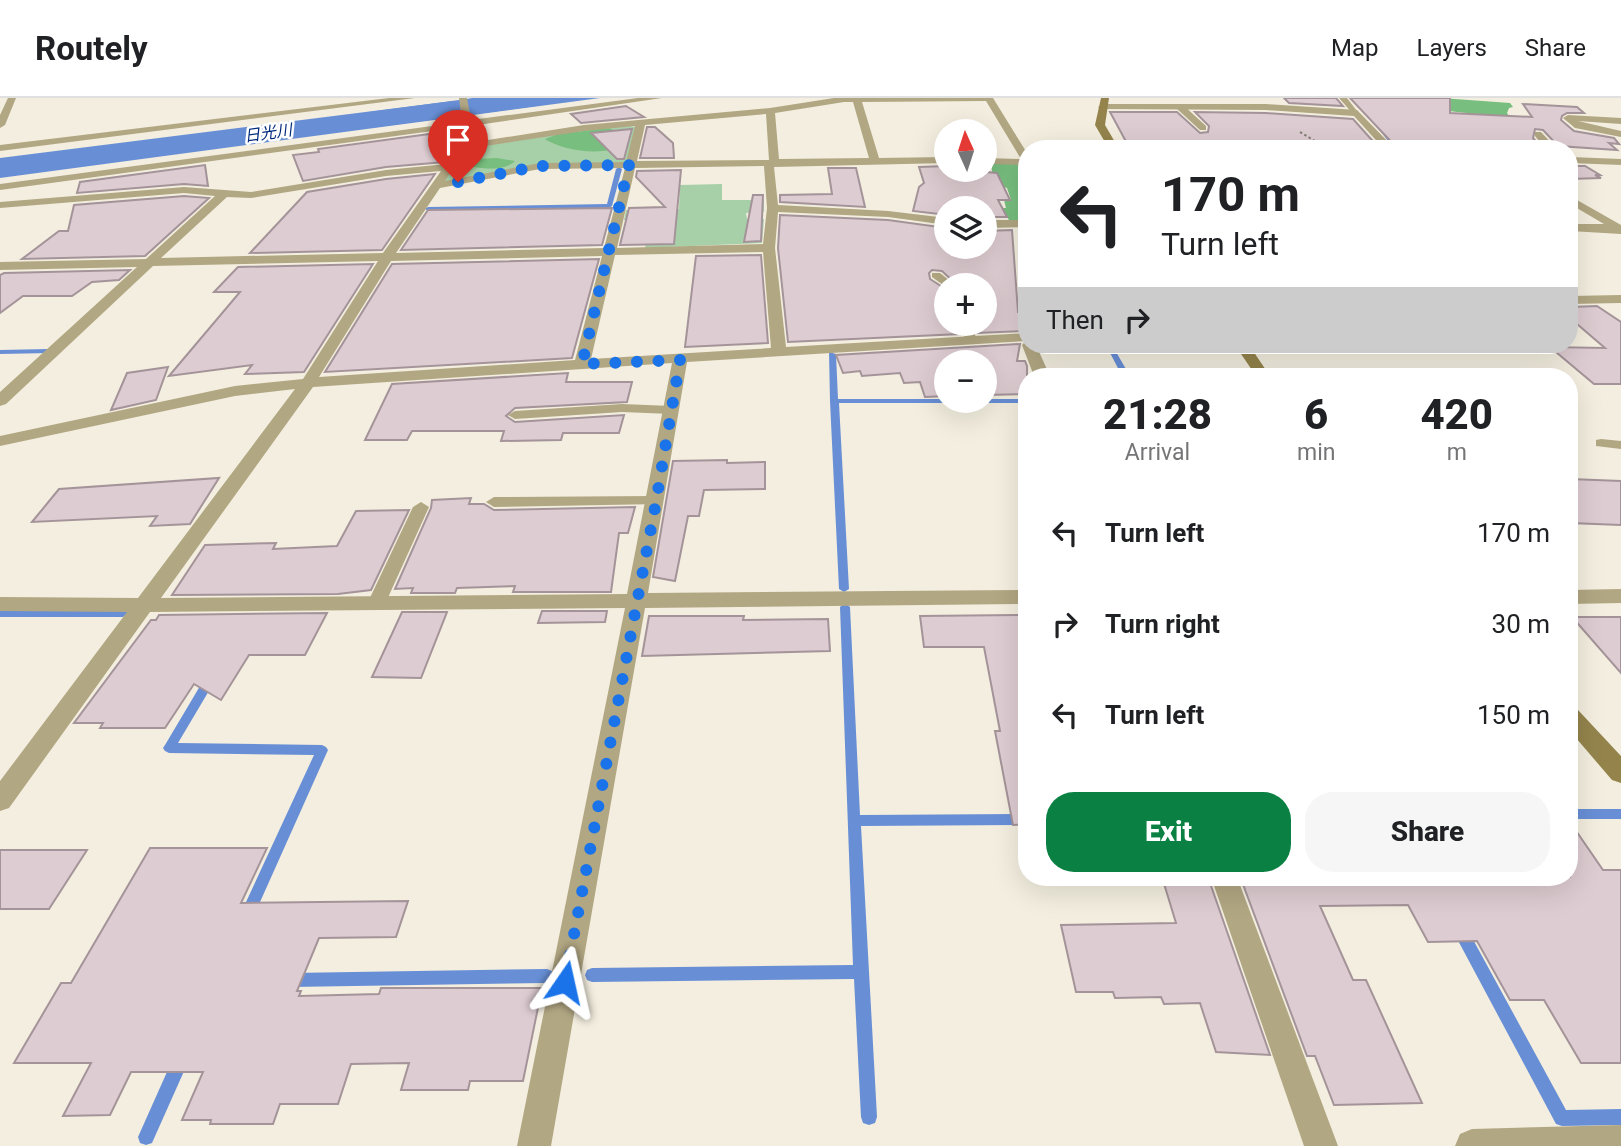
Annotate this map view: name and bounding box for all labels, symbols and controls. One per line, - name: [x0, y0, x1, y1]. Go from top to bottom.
- text: Routely: [35, 29, 148, 68]
- text: Map: [1331, 34, 1379, 62]
- text: Layers: [1417, 34, 1487, 62]
- text: Share: [1525, 34, 1586, 62]
- pin: [428, 110, 488, 182]
- north arrow: [934, 119, 998, 182]
- map controls: [934, 119, 997, 413]
- water label: 日光川: [243, 120, 295, 146]
- icon: arrive: [439, 121, 477, 159]
- text: 170 m: [1161, 166, 1300, 223]
- icon: left: [1046, 168, 1137, 259]
- button: layers: [934, 196, 997, 259]
- text: Turn left: [1161, 225, 1279, 263]
- button: +: [934, 273, 997, 336]
- icon: right: [1118, 301, 1156, 339]
- text: Then: [1046, 305, 1104, 335]
- button: −: [934, 350, 997, 413]
- text: 21:28: [1103, 390, 1212, 439]
- text: 6: [1304, 390, 1328, 439]
- text: 420: [1420, 390, 1493, 439]
- text: Arrival: [1125, 439, 1190, 466]
- text: min: [1297, 439, 1335, 466]
- text: m: [1447, 439, 1467, 466]
- icon: left: [1046, 514, 1084, 552]
- text: Turn left: [1105, 518, 1204, 548]
- text: 170 m: [1477, 518, 1550, 548]
- icon: right: [1046, 605, 1084, 643]
- text: Turn right: [1105, 609, 1220, 639]
- text: 30 m: [1492, 609, 1550, 639]
- icon: left: [1046, 696, 1084, 734]
- text: Turn left: [1105, 700, 1204, 730]
- text: 150 m: [1477, 700, 1550, 730]
- button: Exit: [1046, 792, 1291, 872]
- button: Share: [1305, 792, 1550, 872]
- position arrow: [528, 945, 602, 1019]

